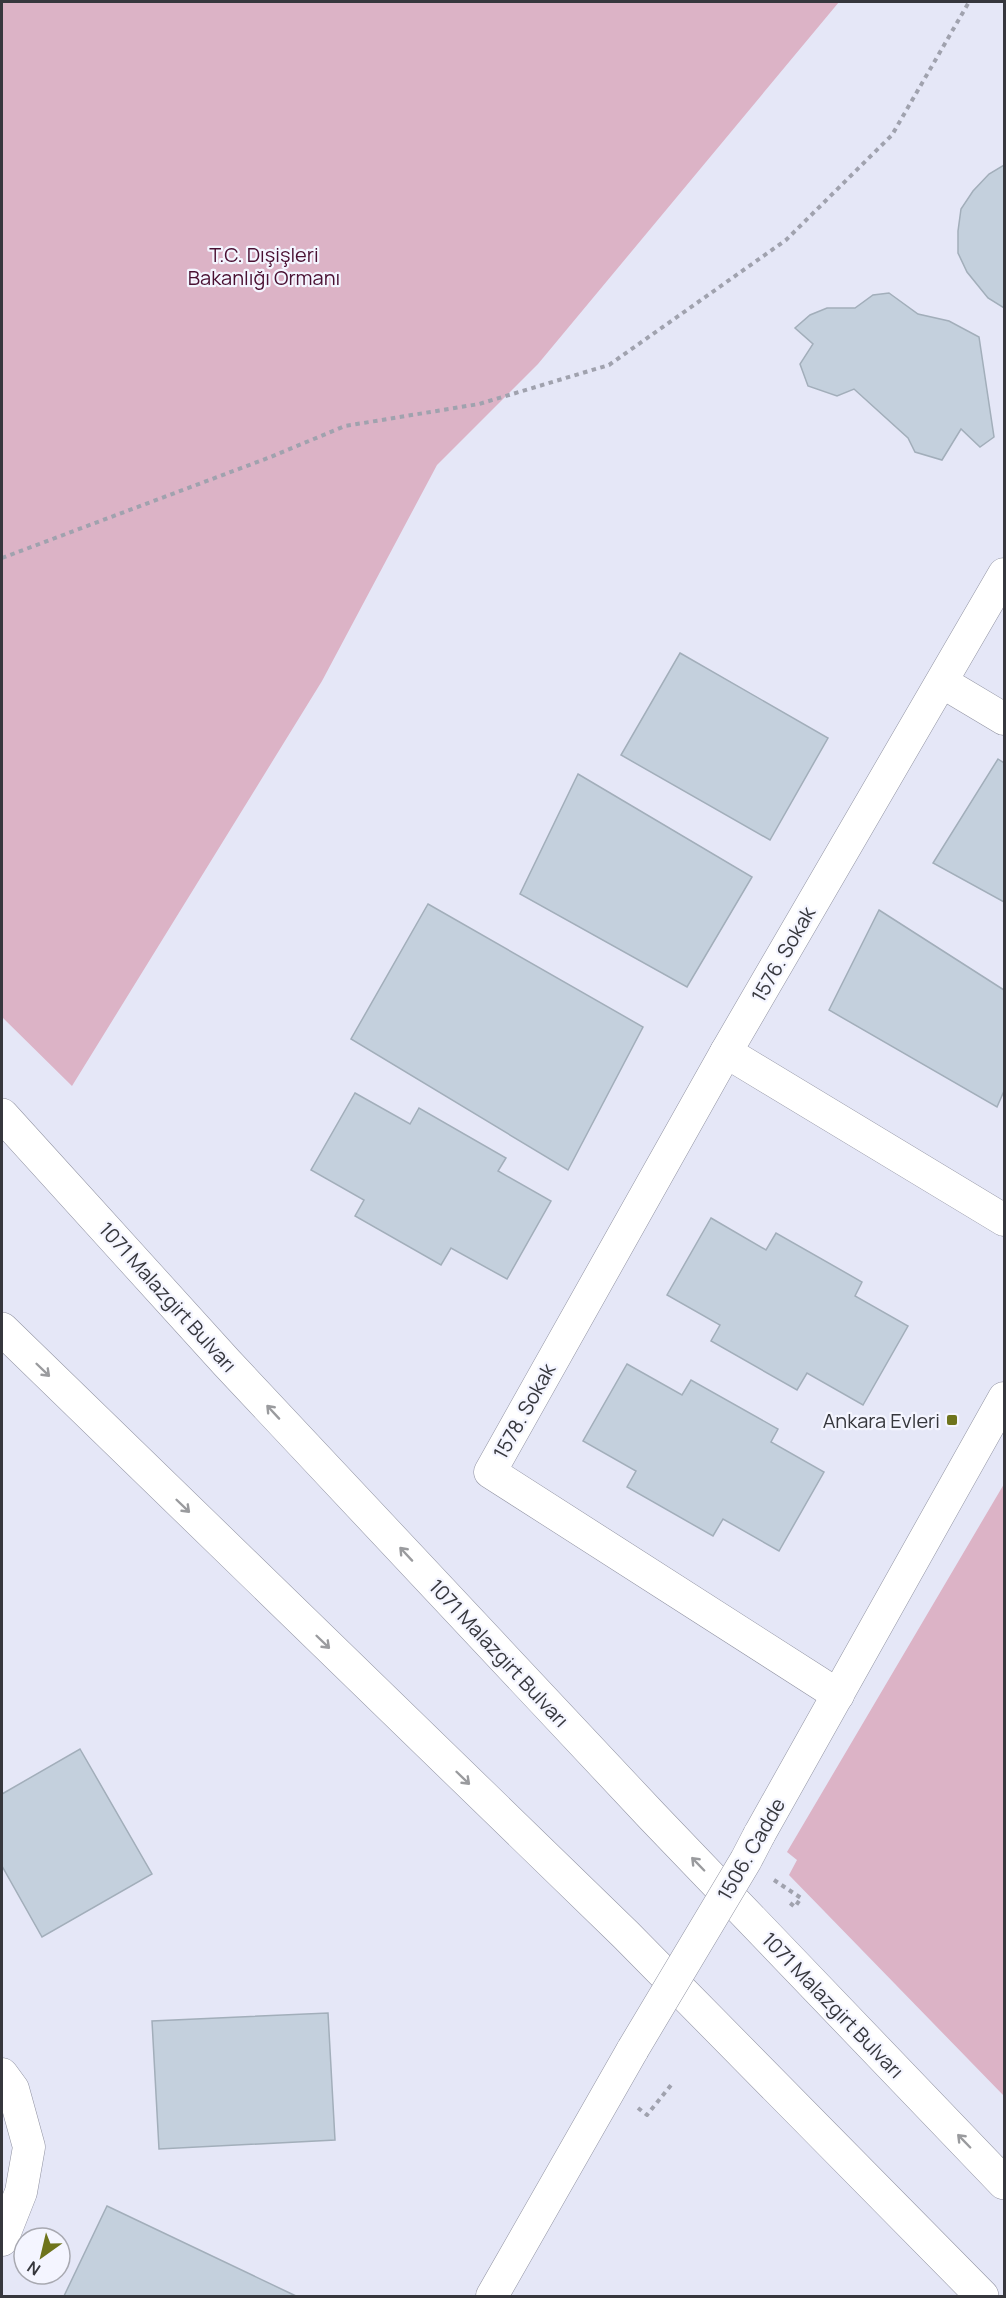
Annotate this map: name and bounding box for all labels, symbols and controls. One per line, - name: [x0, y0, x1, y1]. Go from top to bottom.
- park label: T.C. Dışişleri Bakanlığı Ormanı: [188, 241, 340, 291]
- street label: 1576. Sokak: [745, 900, 822, 1007]
- street label: 1071 Malazgirt Bulvarı: [93, 1216, 243, 1378]
- street label: 1578. Sokak: [487, 1358, 562, 1464]
- one-way arrow: [36, 1363, 51, 1377]
- one-way arrow: [266, 1404, 280, 1419]
- place label: Ankara Evleri: [823, 1407, 940, 1434]
- marker: Ankara Evleri: [945, 1413, 959, 1427]
- one-way arrow: [176, 1498, 191, 1513]
- one-way arrow: [399, 1547, 413, 1562]
- street label: 1071 Malazgirt Bulvarı: [423, 1573, 575, 1733]
- one-way arrow: [316, 1634, 331, 1649]
- one-way arrow: [456, 1770, 471, 1785]
- street label: 1506. Cadde: [711, 1793, 791, 1905]
- one-way arrow: [691, 1857, 705, 1872]
- street label: 1071 Malazgirt Bulvarı: [756, 1926, 910, 2084]
- one-way arrow: [957, 2134, 971, 2149]
- north arrow: [12, 2226, 72, 2286]
- text: N: [23, 2256, 45, 2281]

